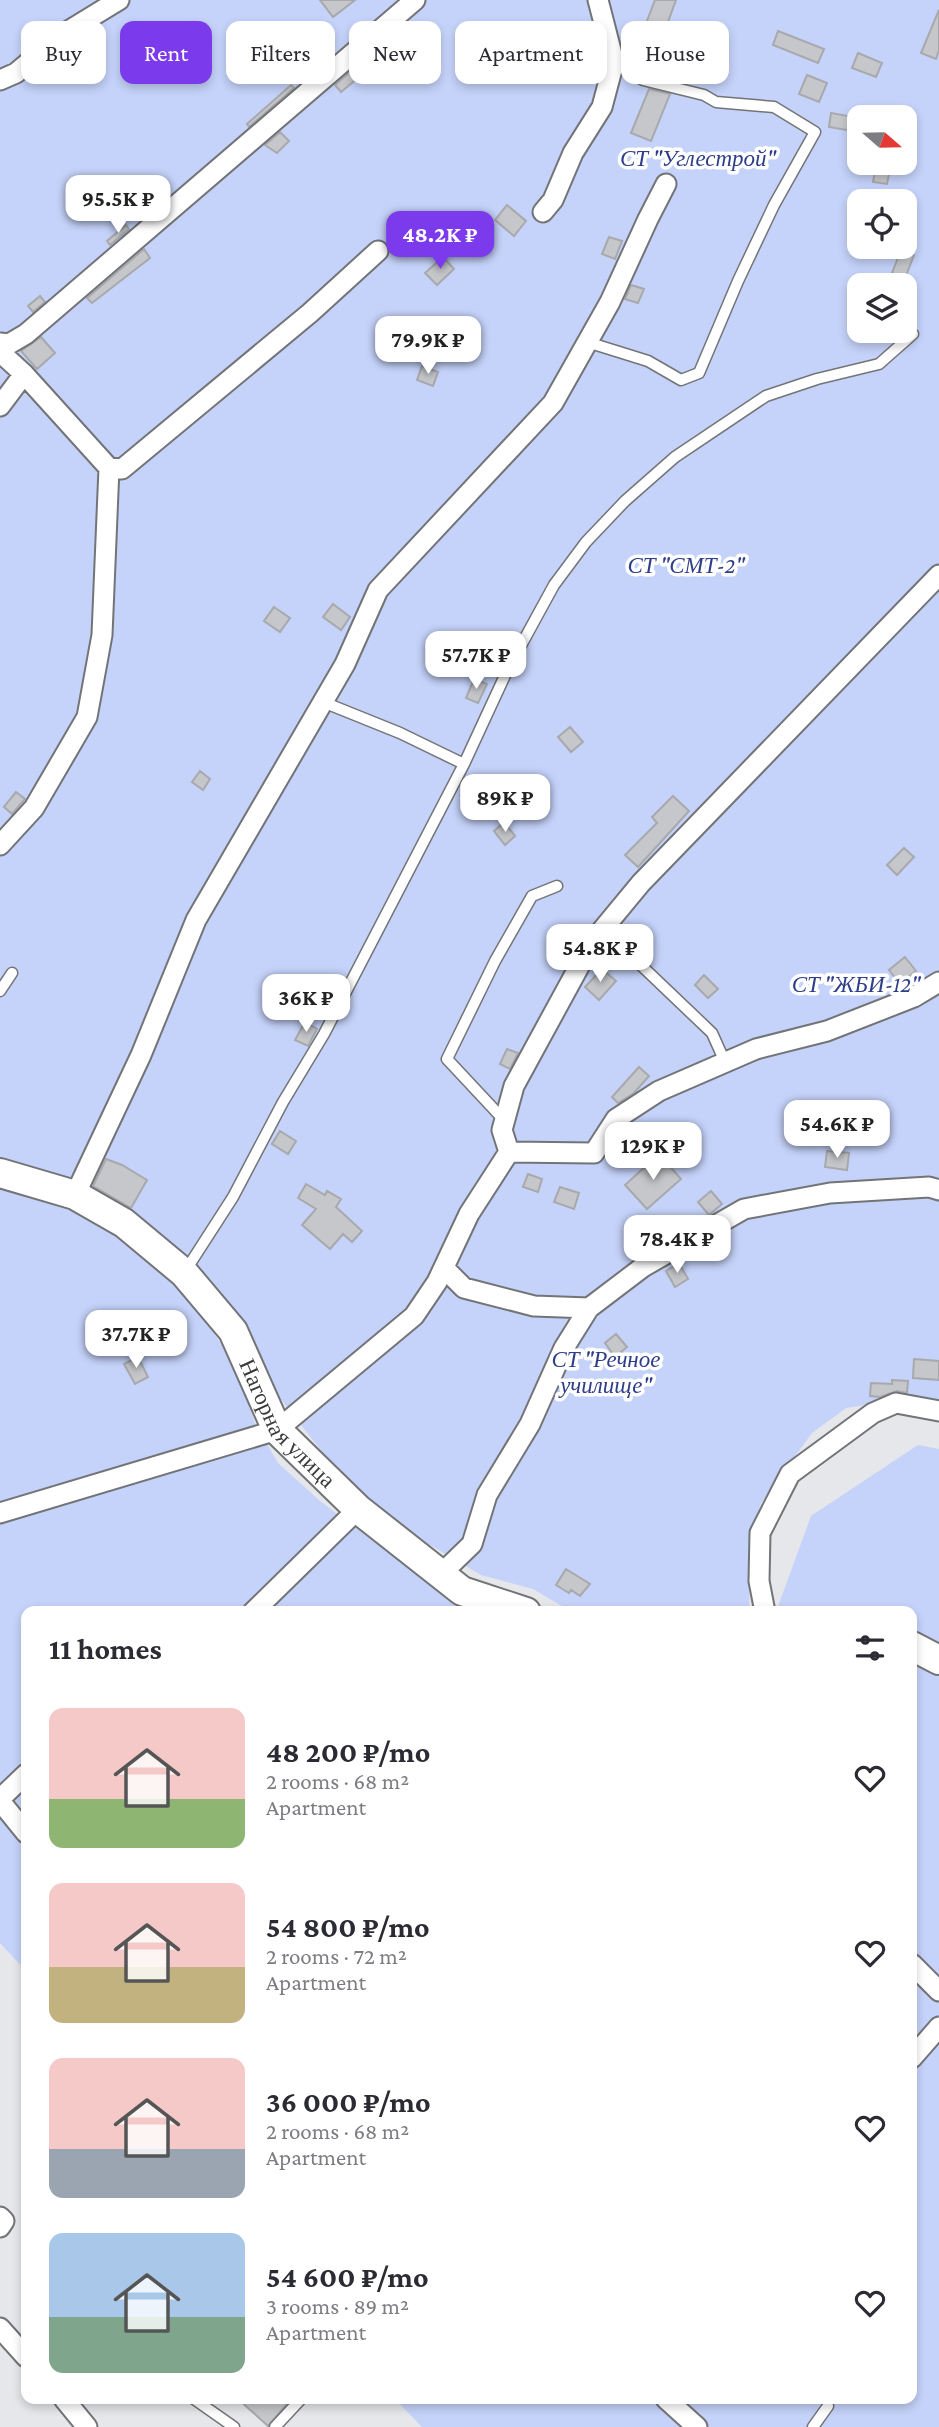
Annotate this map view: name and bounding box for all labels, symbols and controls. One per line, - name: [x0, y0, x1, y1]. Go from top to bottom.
- chip: Buy: [21, 21, 106, 84]
- chip: Rent: [120, 21, 212, 84]
- chip: Filters: [226, 21, 335, 84]
- chip: New: [349, 21, 441, 84]
- chip: Apartment: [455, 21, 607, 84]
- chip: House: [621, 21, 729, 84]
- north arrow: [847, 105, 917, 175]
- map controls: [847, 105, 917, 343]
- park label: СТ "Углестрой": [620, 145, 778, 171]
- pin: 95.5K ₽: [53, 176, 183, 235]
- text: 95.5K ₽: [82, 185, 154, 211]
- button: locate: [847, 189, 917, 259]
- pin: 48.2K ₽: [375, 212, 505, 271]
- text: 48.2K ₽: [402, 221, 478, 247]
- button: layers: [847, 273, 917, 343]
- pin: 79.9K ₽: [363, 316, 493, 376]
- text: 79.9K ₽: [391, 326, 465, 352]
- park label: СТ "СМТ-2": [627, 552, 746, 578]
- pin: 57.7K ₽: [411, 632, 541, 691]
- text: 57.7K ₽: [441, 641, 511, 667]
- pin: 89K ₽: [456, 774, 554, 834]
- text: 89K ₽: [476, 784, 534, 810]
- pin: 54.8K ₽: [535, 925, 665, 984]
- text: 54.8K ₽: [562, 934, 638, 960]
- park label: СТ "ЖБИ-12": [792, 971, 922, 997]
- pin: 36K ₽: [257, 974, 355, 1034]
- text: 36K ₽: [278, 984, 334, 1010]
- pin: 54.6K ₽: [772, 1100, 902, 1160]
- text: 54.6K ₽: [800, 1110, 874, 1136]
- pin: 129K ₽: [596, 1122, 710, 1182]
- text: 129K ₽: [621, 1132, 685, 1158]
- pin: 78.4K ₽: [612, 1216, 742, 1275]
- text: 78.4K ₽: [640, 1225, 714, 1251]
- pin: 37.7K ₽: [71, 1310, 201, 1370]
- text: 37.7K ₽: [101, 1320, 171, 1346]
- park label: СТ "Речное училище": [552, 1346, 660, 1398]
- street label: Нагорная улица: [234, 1355, 341, 1493]
- icon: filters: [851, 1629, 889, 1667]
- text: 11 homes: [49, 1632, 162, 1665]
- text: 48 200 ₽/mo: [266, 1735, 430, 1768]
- icon: home: [105, 1736, 189, 1820]
- icon: heart: [851, 1759, 889, 1797]
- text: 2 rooms · 68 m²: [266, 1768, 409, 1794]
- text: Apartment: [266, 1794, 366, 1820]
- text: 54 800 ₽/mo: [266, 1910, 430, 1943]
- icon: home: [105, 1911, 189, 1995]
- icon: heart: [851, 1934, 889, 1972]
- text: 2 rooms · 72 m²: [266, 1943, 407, 1969]
- text: Apartment: [266, 1969, 366, 1995]
- text: 36 000 ₽/mo: [266, 2085, 431, 2118]
- icon: home: [105, 2086, 189, 2170]
- icon: heart: [851, 2109, 889, 2147]
- text: 2 rooms · 68 m²: [266, 2118, 409, 2144]
- text: Apartment: [266, 2144, 366, 2170]
- text: 54 600 ₽/mo: [266, 2260, 429, 2293]
- icon: home: [105, 2261, 189, 2345]
- icon: heart: [851, 2284, 889, 2322]
- text: 3 rooms · 89 m²: [266, 2293, 409, 2319]
- text: Apartment: [266, 2319, 366, 2345]

